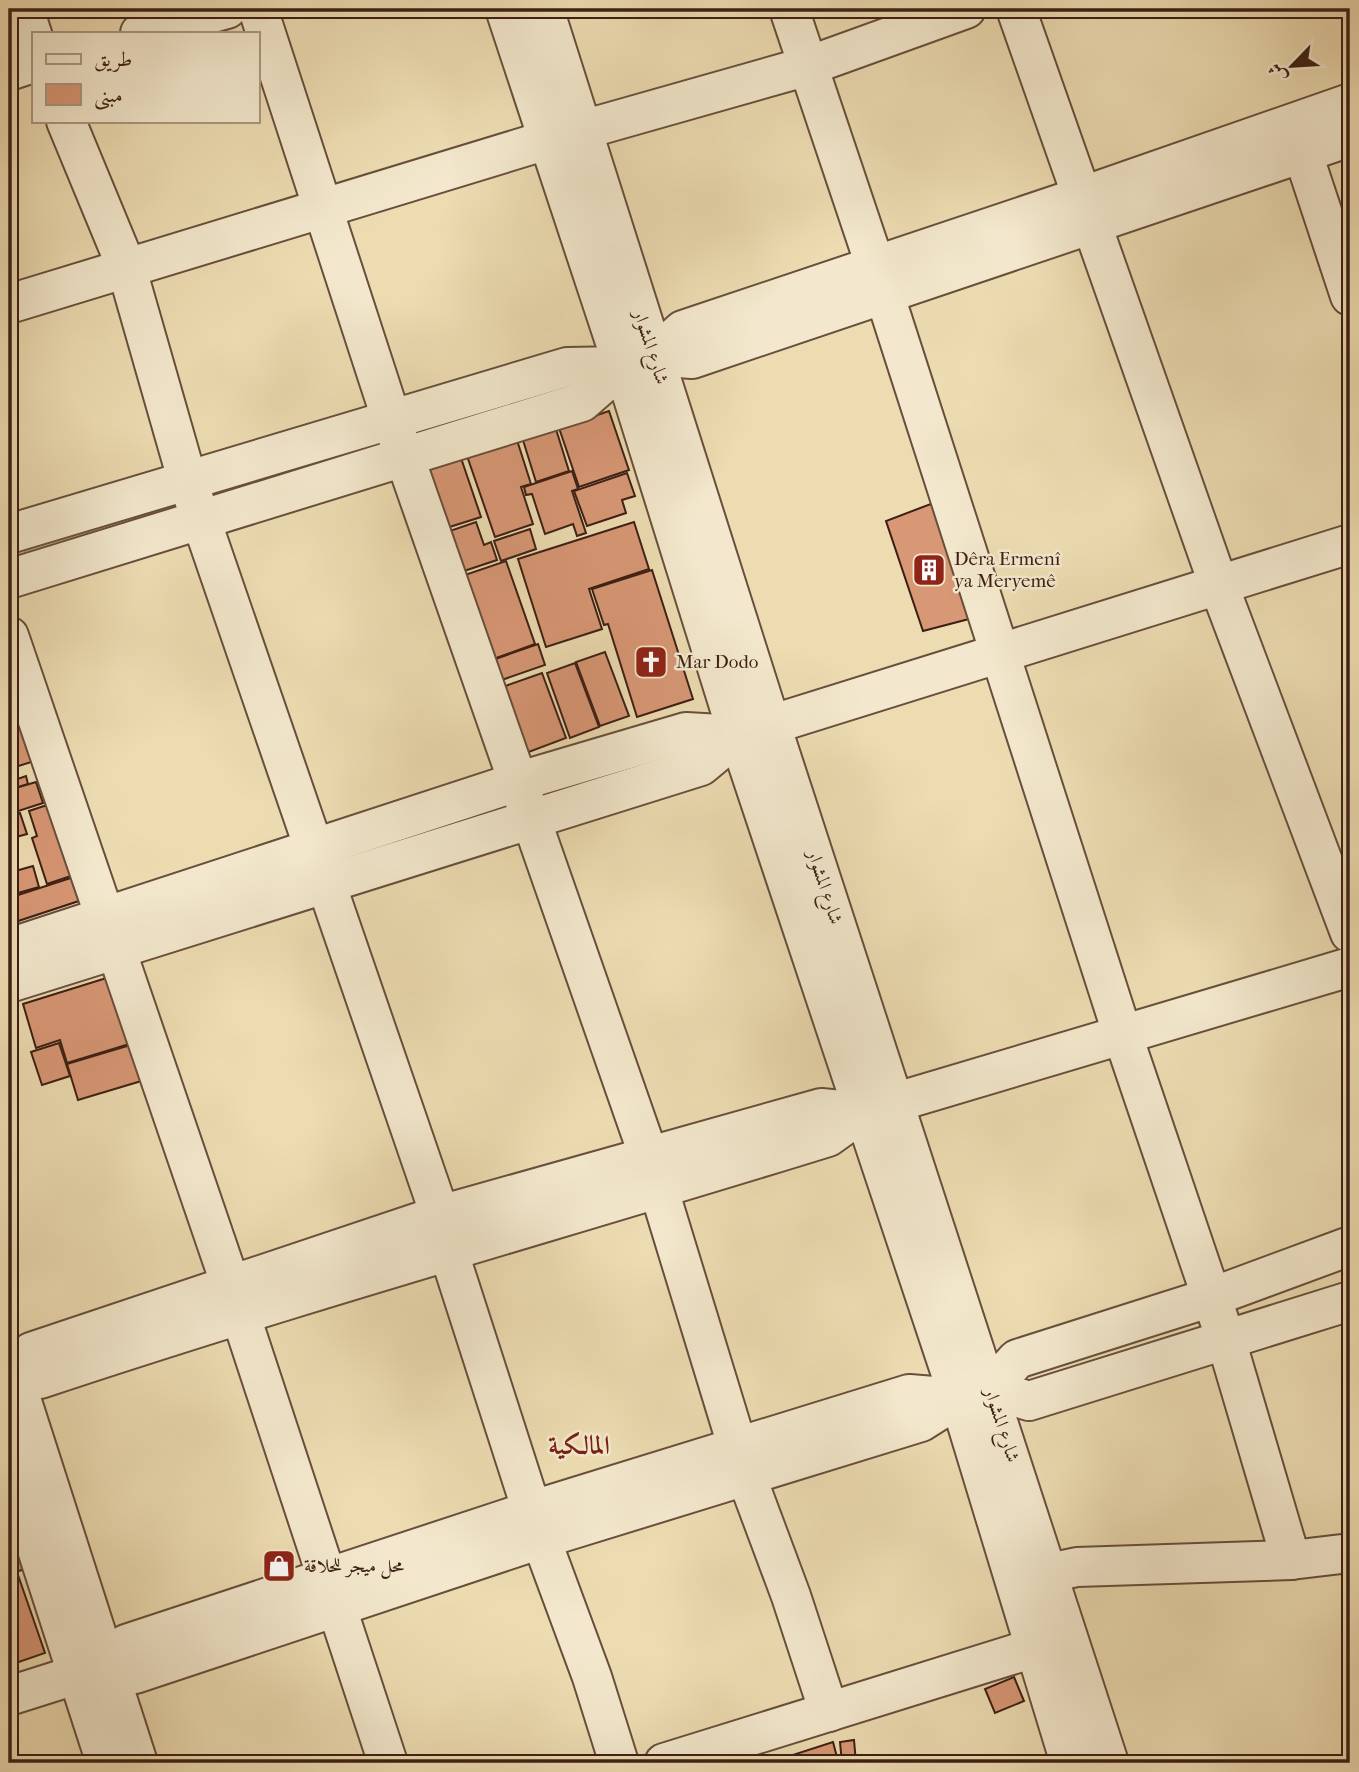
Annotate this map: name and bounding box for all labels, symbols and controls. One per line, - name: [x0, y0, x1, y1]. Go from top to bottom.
- legend: [32, 32, 259, 122]
- north arrow: [1258, 32, 1328, 102]
- text: طريق: [94, 47, 132, 72]
- text: ش: [1264, 60, 1291, 86]
- text: مبنى: [94, 83, 123, 110]
- street label: شارع المشوار: [624, 305, 673, 388]
- place label: Dêra Ermenî ya Meryemê: [954, 548, 1061, 592]
- building icon: Dêra Ermenî ya Meryemê: [910, 551, 948, 589]
- church icon: Mar Dodo: [632, 643, 670, 681]
- place label: Mar Dodo: [676, 651, 759, 673]
- street label: شارع المشوار: [798, 845, 847, 928]
- street label: شارع المشوار: [975, 1383, 1024, 1466]
- district label: المالكية: [548, 1430, 610, 1461]
- shop icon: محل ميجر للحلاقة: [260, 1547, 298, 1585]
- place label: محل ميجر للحلاقة: [304, 1555, 404, 1579]

